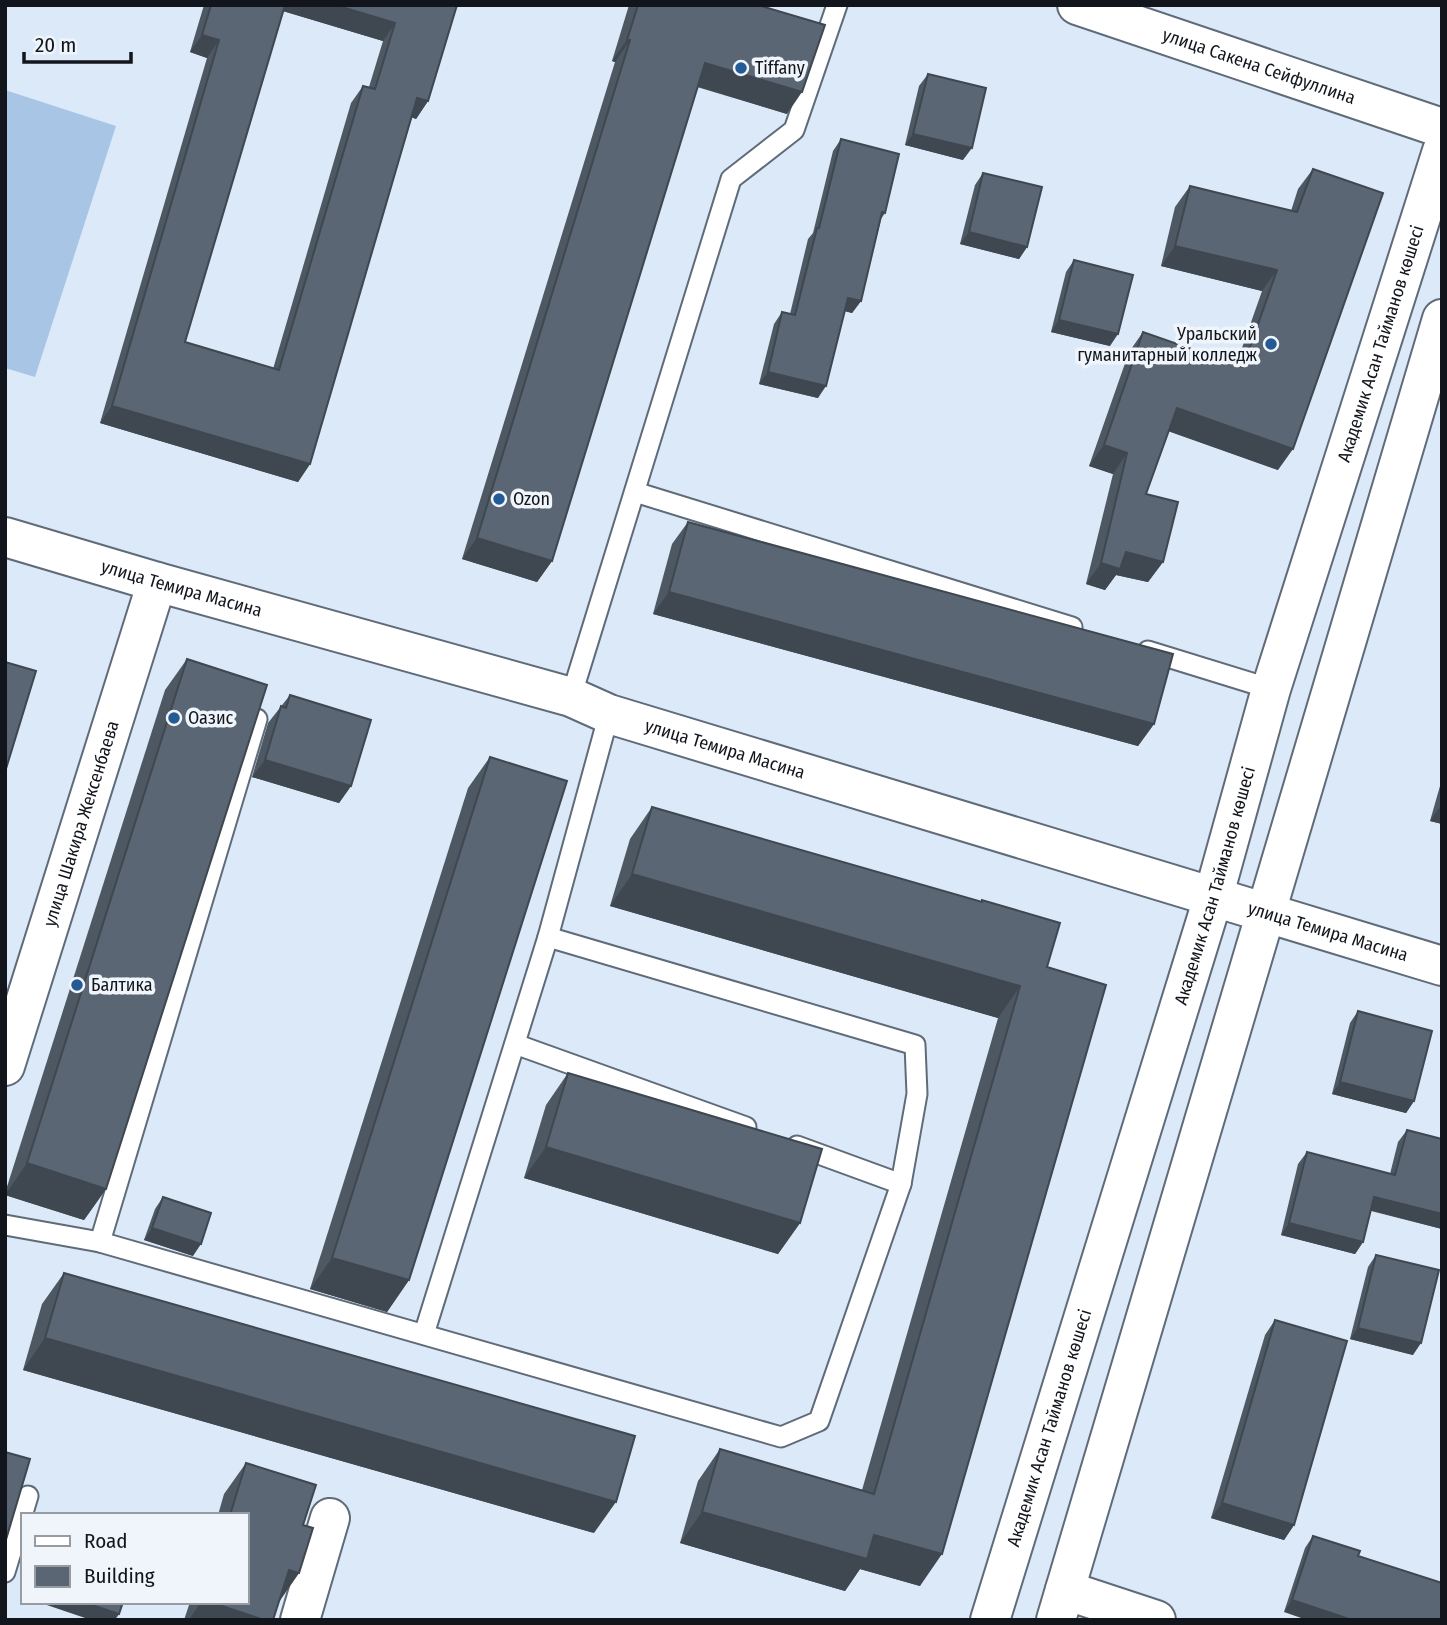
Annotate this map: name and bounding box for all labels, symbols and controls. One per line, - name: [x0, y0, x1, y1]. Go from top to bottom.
- scale bar: [24, 21, 131, 65]
- street label: улица Сакена Сейфуллина: [1160, 24, 1358, 109]
- text: 20 m: [35, 32, 76, 58]
- place label: Tiffany: [755, 57, 805, 79]
- marker: Tiffany: [733, 60, 749, 76]
- street label: Академик Асан Тайманов көшесі: [1333, 222, 1429, 465]
- place label: Уральский гуманитарный колледж: [1077, 323, 1257, 366]
- marker: Уральский гуманитарный колледж: [1263, 336, 1279, 352]
- place label: Ozon: [513, 488, 550, 510]
- marker: Ozon: [491, 491, 507, 507]
- street label: улица Темира Масина: [99, 555, 265, 622]
- place label: Оазис: [188, 707, 234, 729]
- marker: Оазис: [166, 710, 182, 726]
- street label: улица Темира Масина: [642, 714, 808, 784]
- street label: улица Шакира Жексенбаева: [38, 718, 124, 929]
- street label: Академик Асан Тайманов көшесі: [1170, 764, 1260, 1008]
- street label: улица Темира Масина: [1245, 897, 1411, 966]
- place label: Балтика: [91, 974, 153, 996]
- marker: Балтика: [69, 977, 85, 993]
- street label: Академик Асан Тайманов көшесі: [1002, 1307, 1096, 1549]
- legend: [21, 1513, 248, 1604]
- text: Road: [84, 1528, 128, 1554]
- text: Building: [84, 1563, 155, 1589]

